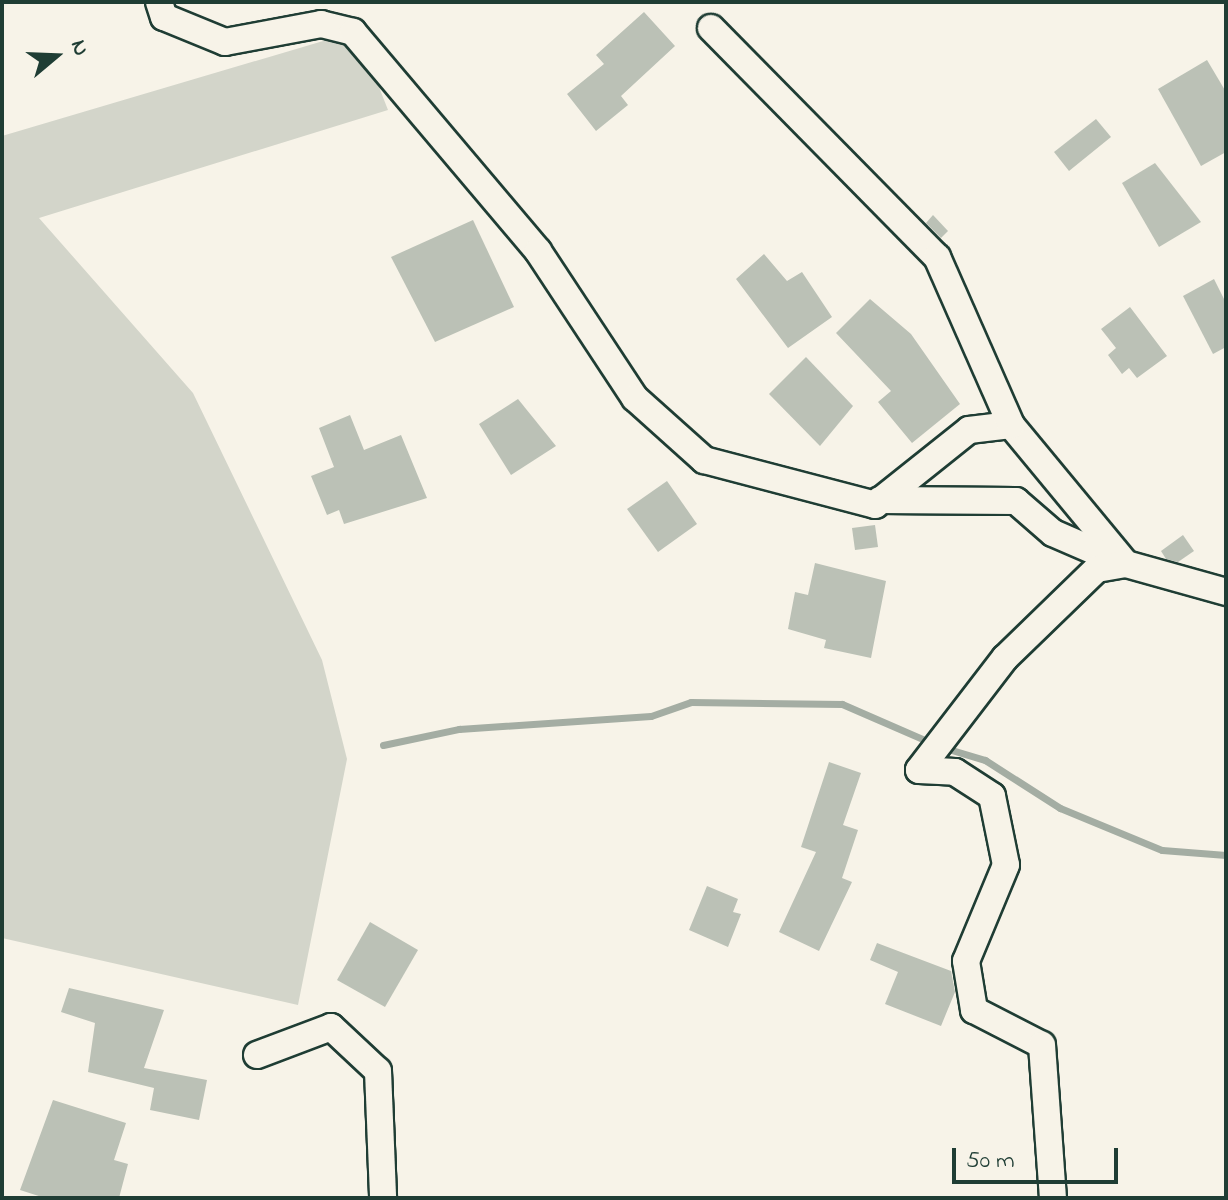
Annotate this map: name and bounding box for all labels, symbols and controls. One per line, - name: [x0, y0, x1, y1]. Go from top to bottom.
- north arrow: [16, 16, 96, 96]
- text: N: [61, 36, 96, 60]
- scale bar: [956, 1132, 1122, 1182]
- text: 50 m: [966, 1144, 1015, 1179]

